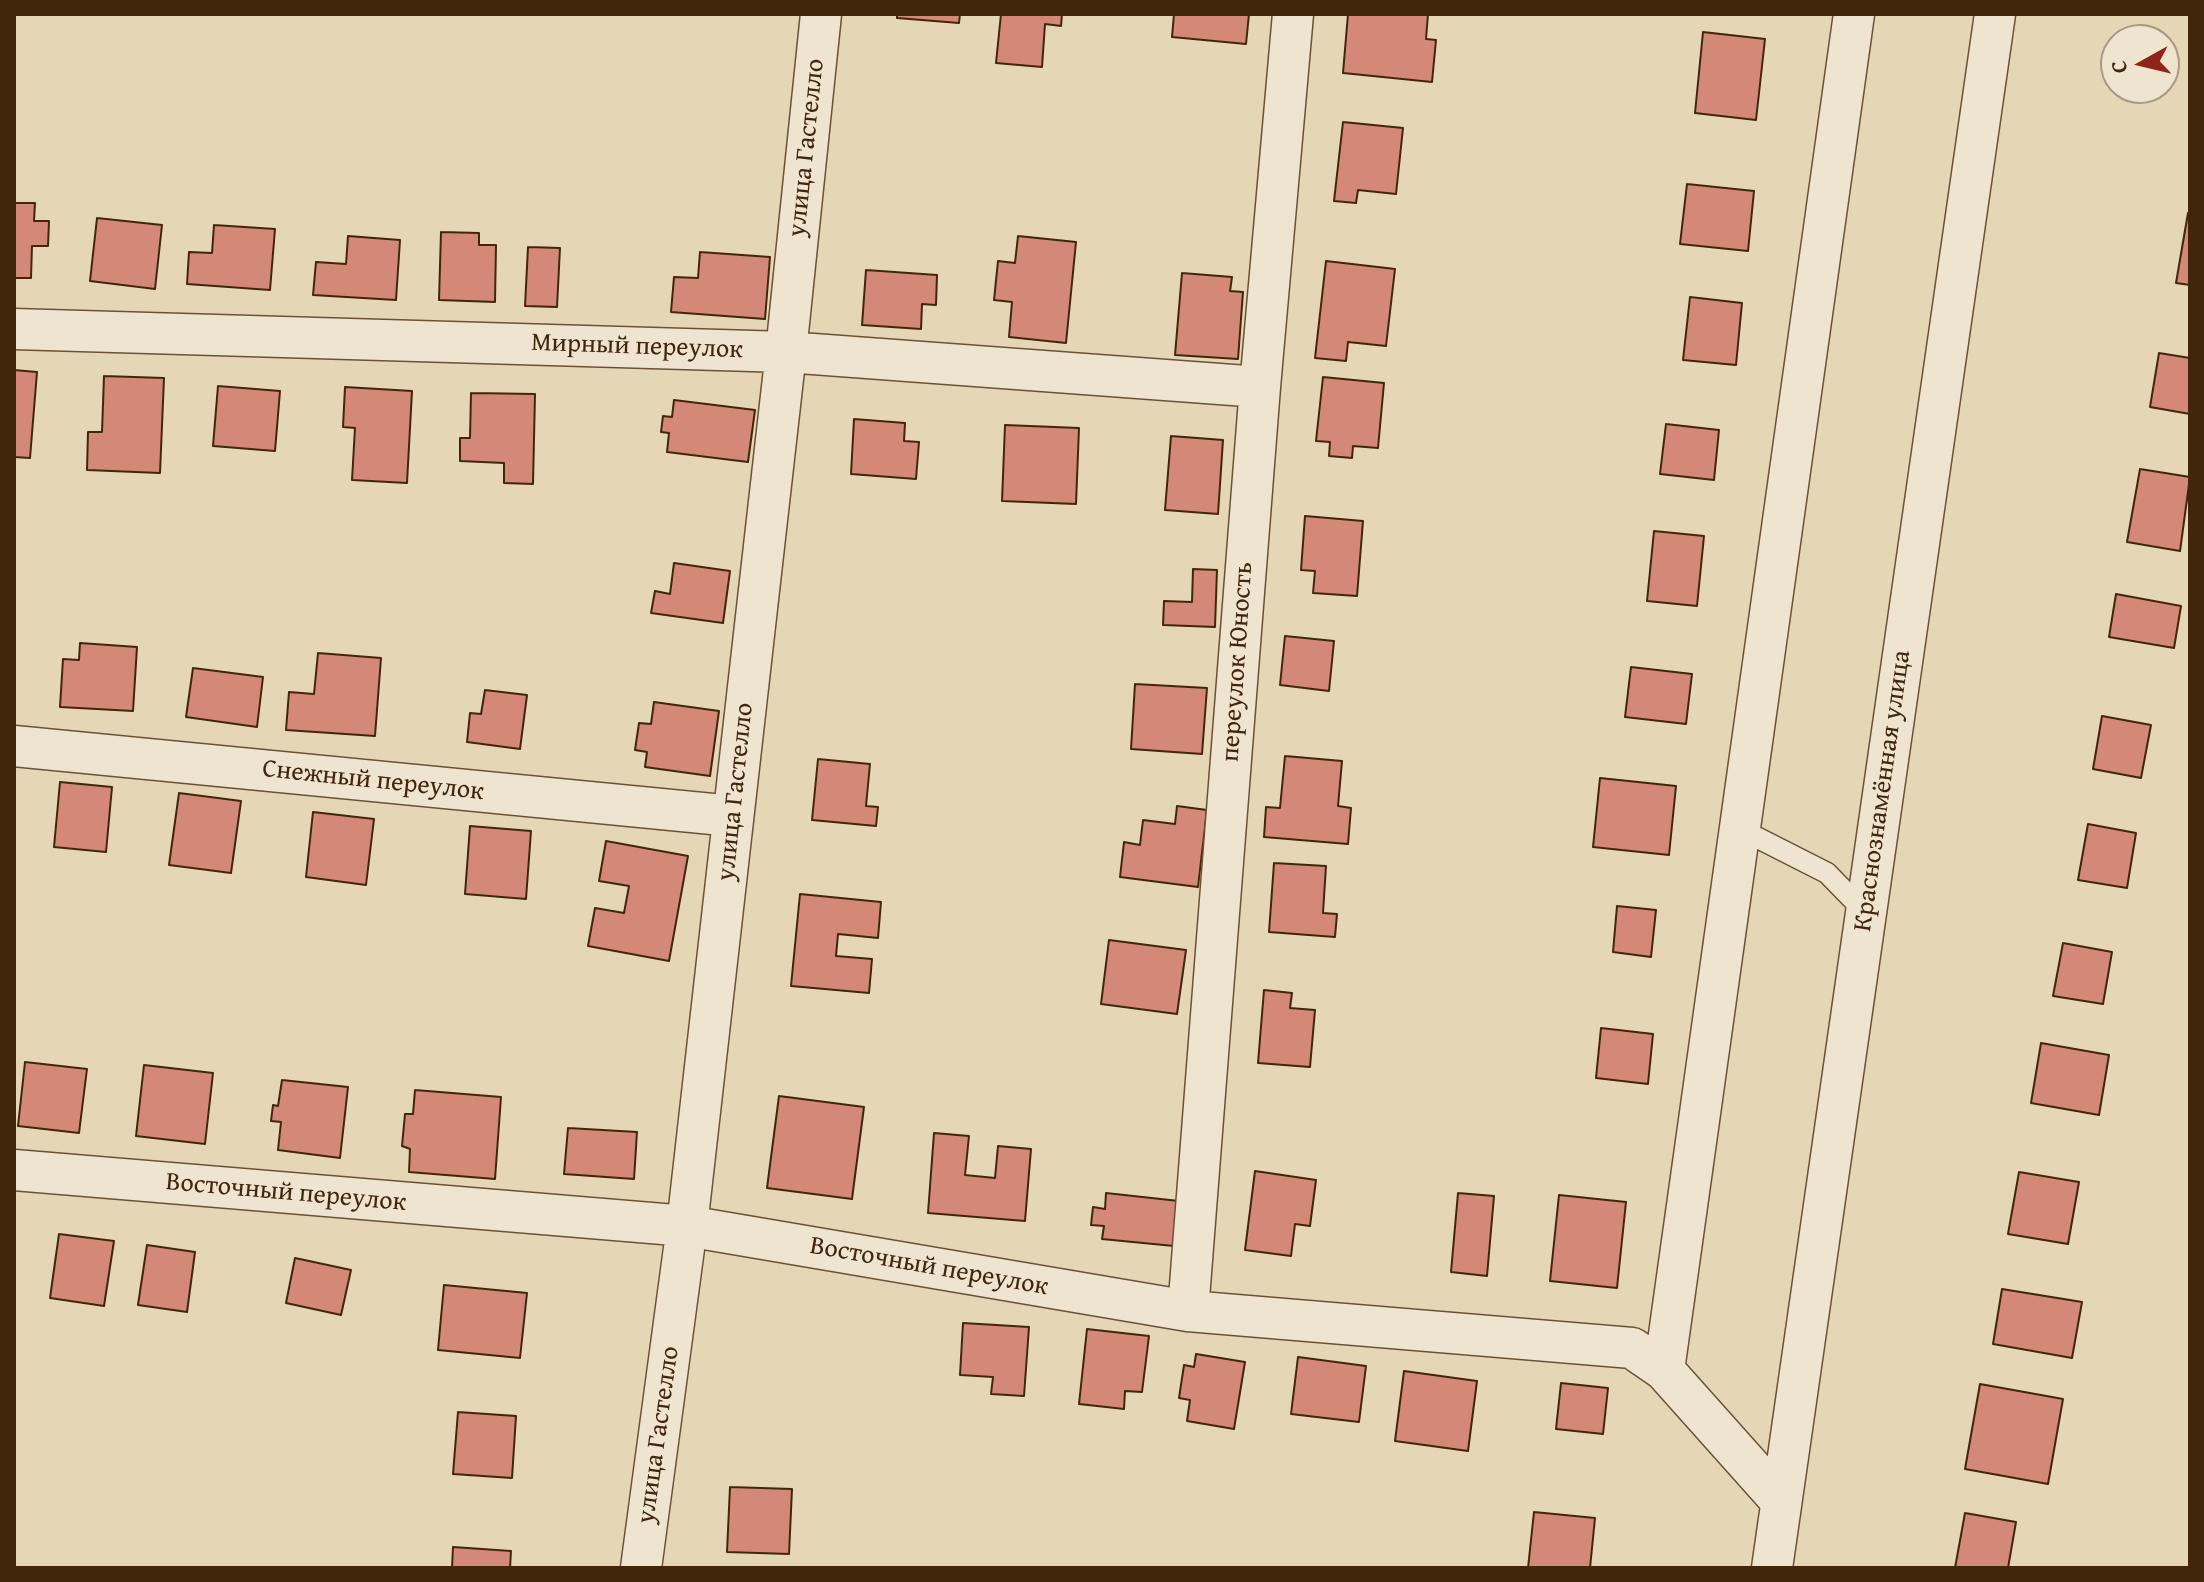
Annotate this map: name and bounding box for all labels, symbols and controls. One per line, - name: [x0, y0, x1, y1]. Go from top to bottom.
- north arrow: [2100, 24, 2180, 104]
- street label: улица Гастелло: [782, 57, 832, 239]
- text: С: [2102, 59, 2135, 75]
- street label: Мирный переулок: [531, 328, 743, 366]
- street label: переулок Юность: [1215, 561, 1261, 763]
- street label: Краснознамённая улица: [1848, 649, 1918, 933]
- street label: улица Гастелло: [711, 701, 761, 883]
- street label: Снежный переулок: [261, 754, 485, 808]
- street label: Восточный переулок: [164, 1167, 408, 1219]
- street label: Восточный переулок: [807, 1231, 1051, 1303]
- street label: улица Гастелло: [631, 1344, 687, 1526]

